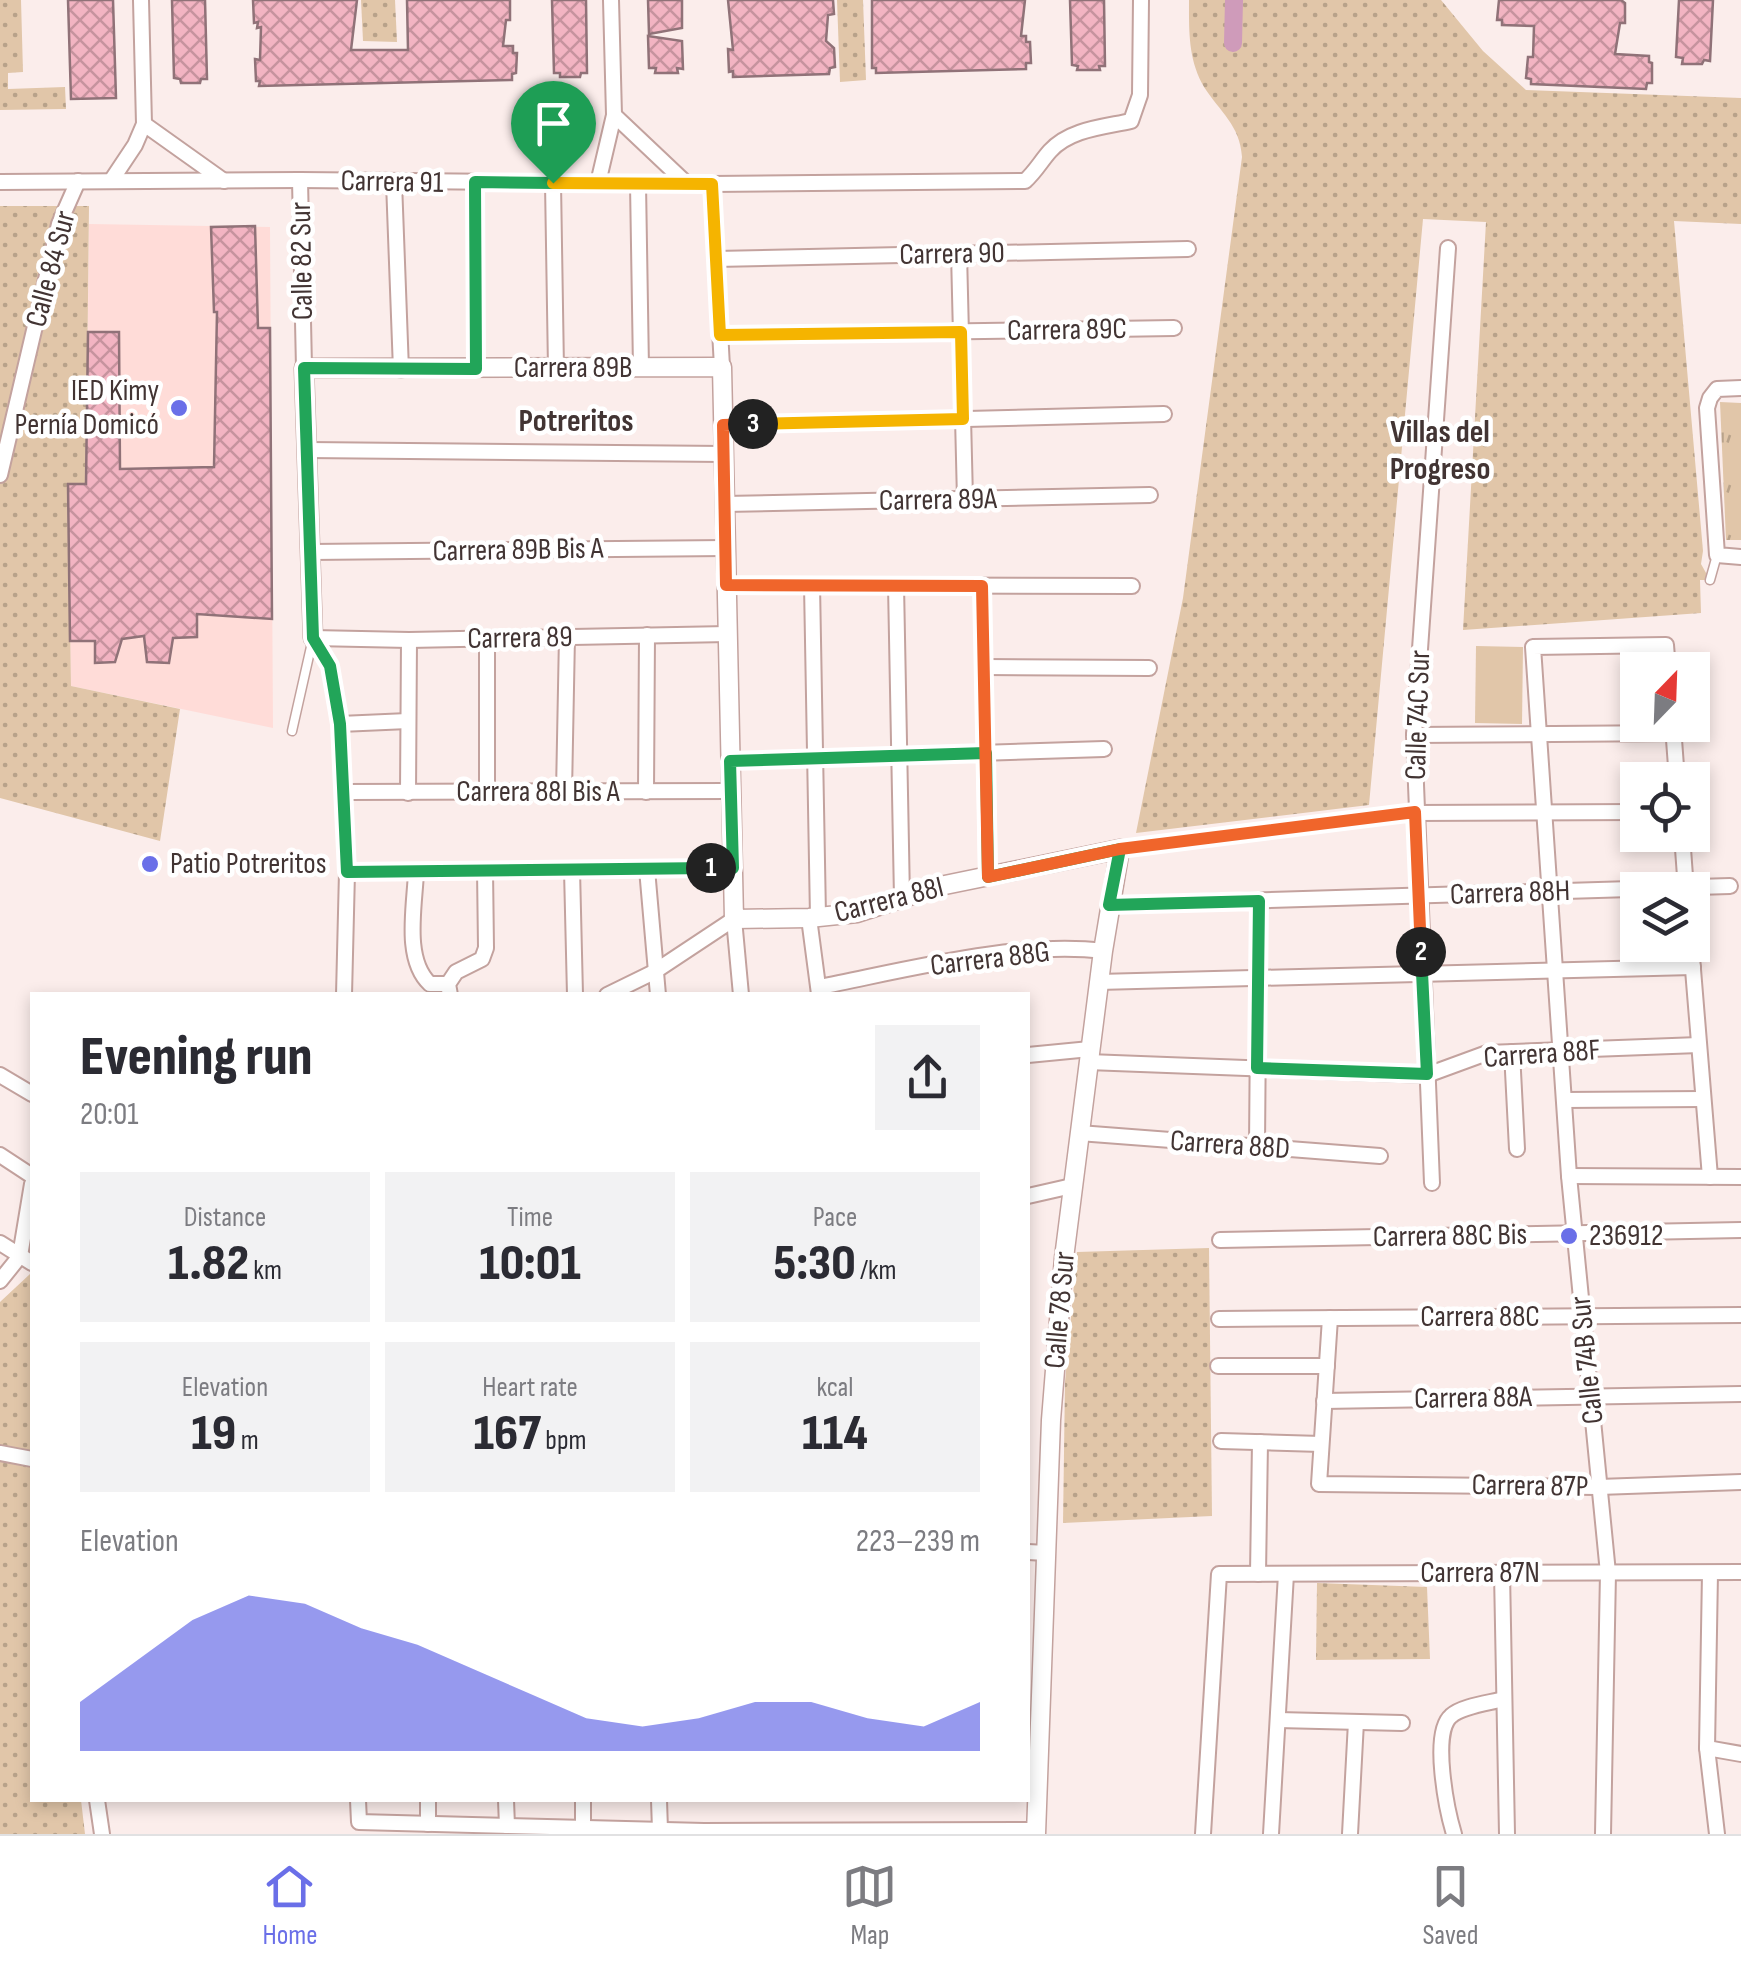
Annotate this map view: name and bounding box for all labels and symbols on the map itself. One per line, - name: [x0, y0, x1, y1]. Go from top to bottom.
- pin: [511, 81, 596, 184]
- street label: Carrera 91: [340, 163, 444, 201]
- street label: Calle 82 Sur: [283, 201, 321, 320]
- street label: Calle 84 Sur: [18, 207, 84, 331]
- street label: Carrera 90: [899, 235, 1005, 273]
- street label: Carrera 89C: [1007, 311, 1127, 349]
- street label: Carrera 89B: [514, 350, 632, 386]
- place label: IED Kimy Pernía Domicó: [15, 373, 159, 443]
- marker: IED Kimy Pernía Domicó: [168, 397, 190, 419]
- pin: 3: [728, 399, 778, 449]
- district label: Potreritos: [518, 402, 634, 441]
- district label: Villas del Progreso: [1390, 413, 1490, 489]
- street label: Carrera 89A: [879, 481, 998, 519]
- street label: Carrera 89B Bis A: [432, 531, 604, 569]
- street label: Carrera 89: [467, 619, 573, 657]
- street label: Calle 74C Sur: [1398, 649, 1438, 781]
- north arrow: [1620, 652, 1710, 742]
- street label: Carrera 88I Bis A: [456, 774, 620, 810]
- pin: 1: [686, 843, 736, 893]
- place label: Patio Potreritos: [170, 846, 327, 882]
- marker: Patio Potreritos: [139, 853, 161, 875]
- street label: Carrera 88I: [831, 869, 947, 931]
- street label: Carrera 88H: [1449, 873, 1571, 913]
- pin: 2: [1396, 927, 1446, 977]
- street label: Carrera 88G: [928, 934, 1052, 984]
- street label: Carrera 88F: [1482, 1032, 1602, 1076]
- street label: Carrera 88D: [1169, 1123, 1291, 1167]
- street label: Carrera 88C Bis: [1373, 1217, 1527, 1255]
- place label: 236912: [1589, 1218, 1663, 1254]
- marker: 236912: [1558, 1225, 1580, 1247]
- street label: Calle 78 Sur: [1037, 1250, 1083, 1370]
- street label: Calle 74B Sur: [1562, 1294, 1612, 1426]
- street label: Carrera 88C: [1420, 1299, 1540, 1335]
- street label: Carrera 88A: [1414, 1379, 1532, 1417]
- street label: Carrera 87P: [1471, 1467, 1589, 1505]
- street label: Carrera 87N: [1420, 1555, 1540, 1591]

